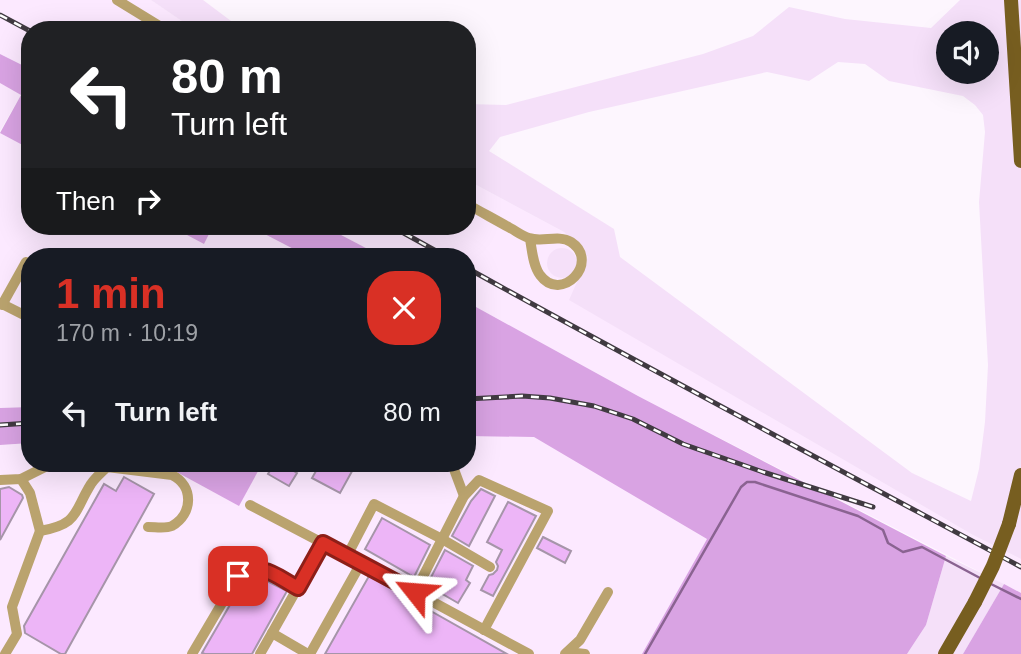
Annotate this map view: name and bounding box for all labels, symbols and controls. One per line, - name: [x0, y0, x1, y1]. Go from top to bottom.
- map controls: [936, 21, 999, 84]
- button: sound: [936, 21, 999, 84]
- icon: left: [56, 49, 147, 140]
- text: 80 m: [171, 49, 283, 103]
- text: Turn left: [171, 106, 287, 142]
- icon: right: [129, 182, 167, 220]
- text: Then: [56, 186, 115, 216]
- text: 1 min: [56, 270, 166, 317]
- button: close: [367, 271, 441, 345]
- text: 170 m · 10:19: [56, 320, 198, 346]
- icon: left: [56, 394, 94, 432]
- text: Turn left: [115, 397, 217, 427]
- text: 80 m: [383, 397, 441, 427]
- pin: [208, 546, 268, 606]
- position arrow: [378, 555, 452, 629]
- icon: arrive: [219, 557, 257, 595]

